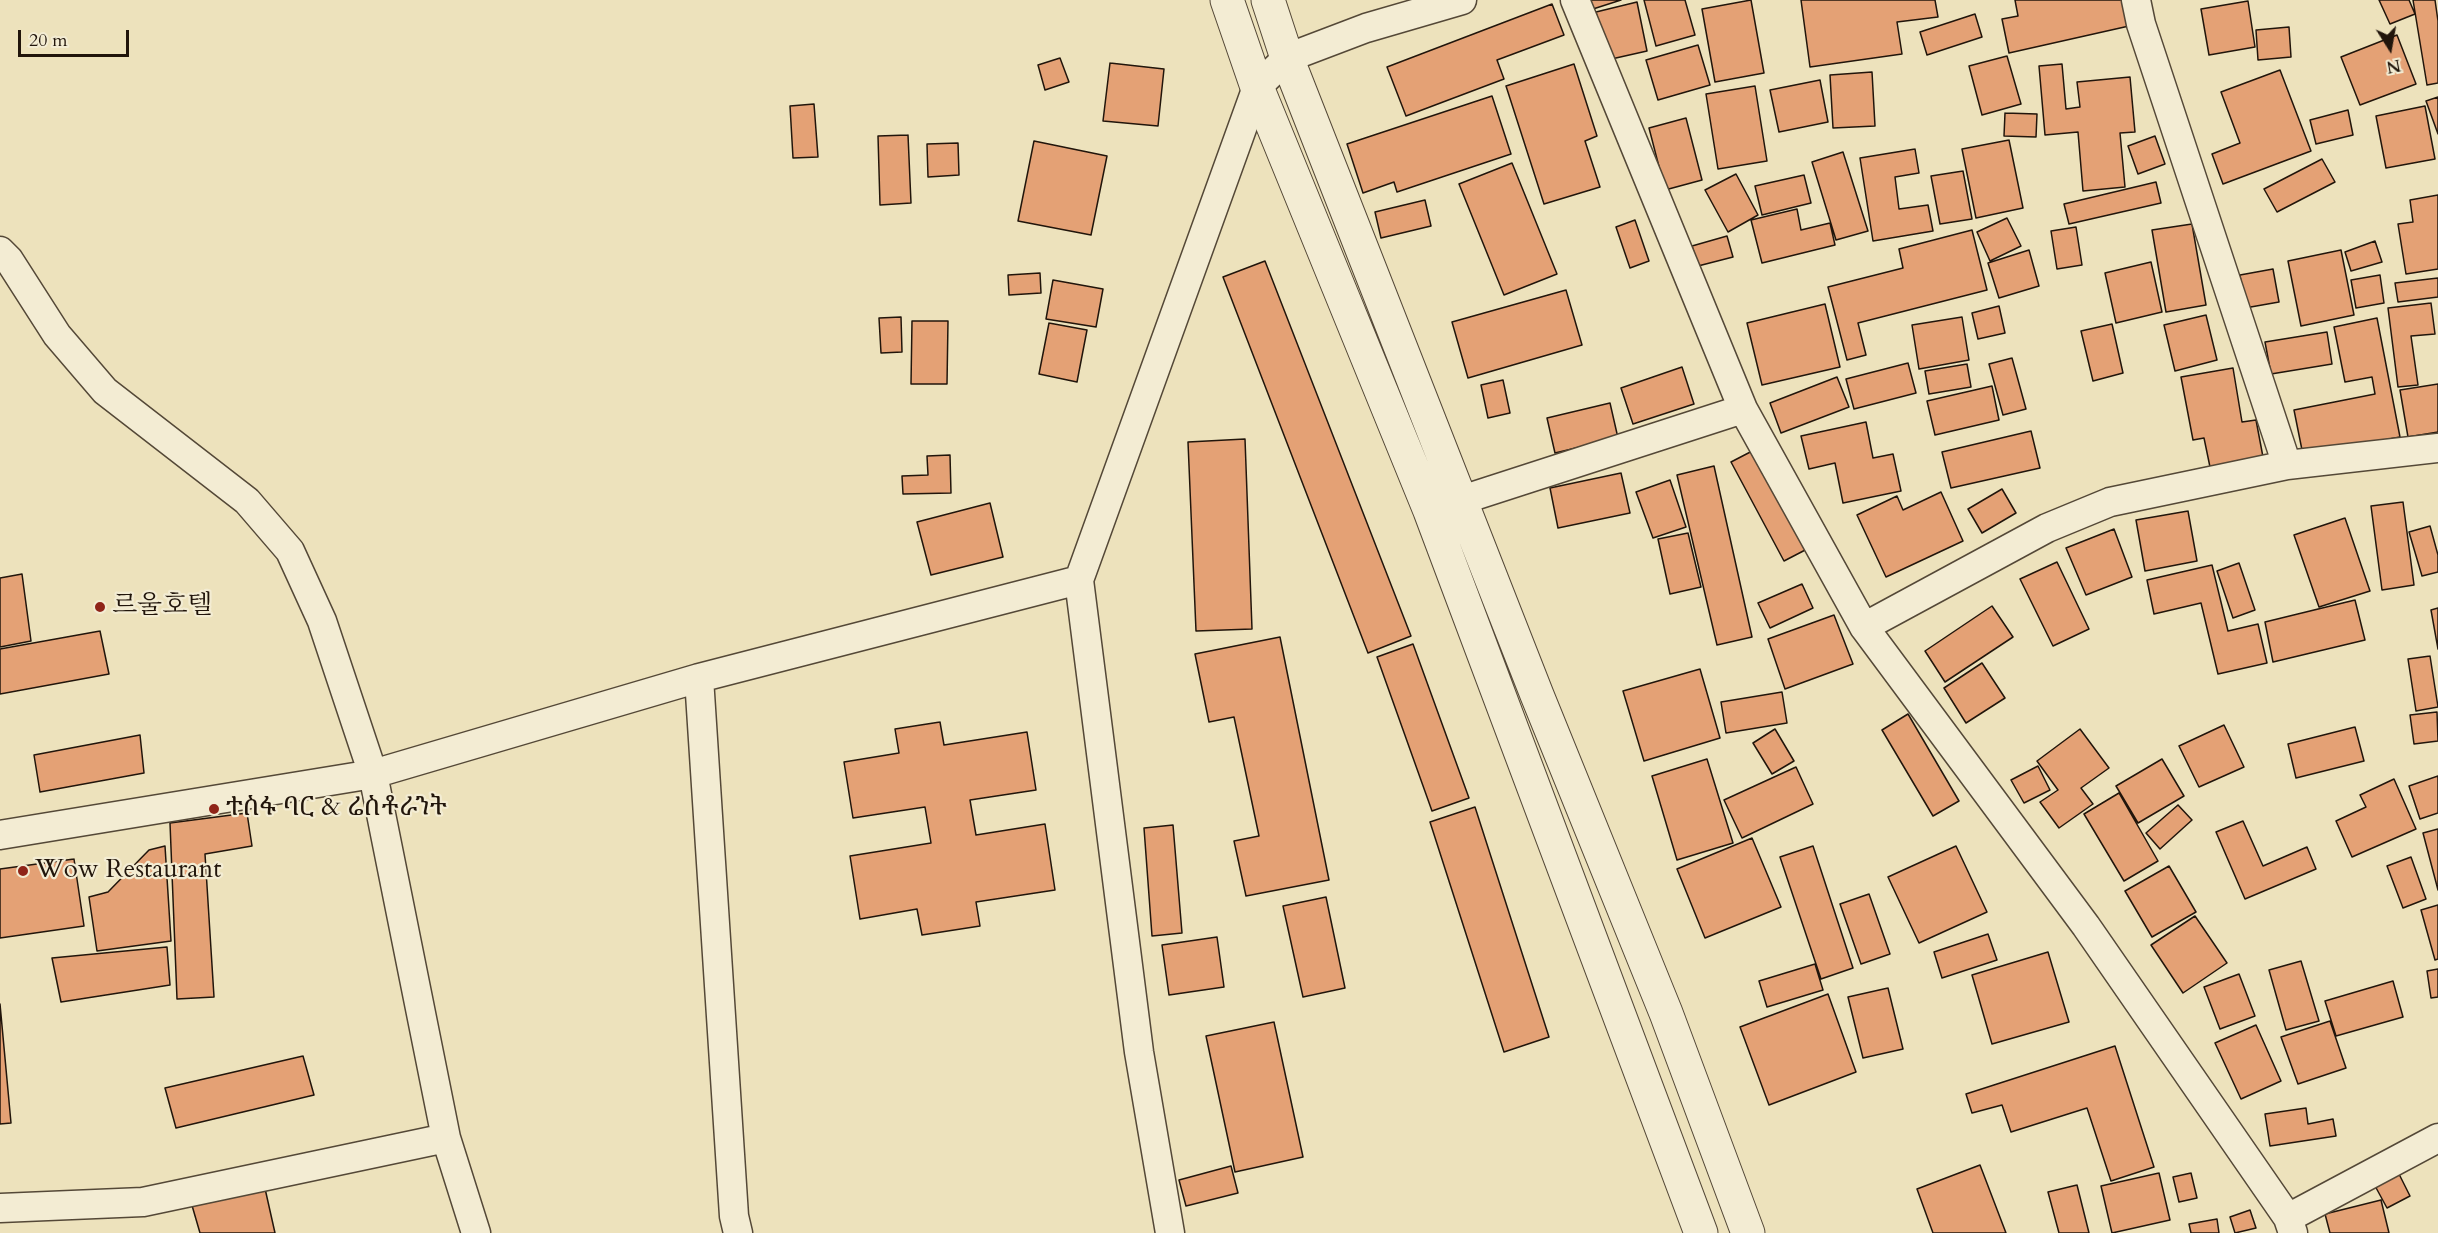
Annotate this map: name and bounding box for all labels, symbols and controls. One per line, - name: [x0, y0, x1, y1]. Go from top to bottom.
- scale bar: [21, 18, 132, 56]
- north arrow: [2360, 18, 2420, 78]
- text: 20 m: [29, 28, 68, 53]
- text: N: [2385, 54, 2402, 78]
- place label: 르울호텔: [112, 591, 212, 623]
- marker: 르울호텔: [93, 600, 107, 614]
- place label: ተስፋ ባር & ሬስቶራንት: [226, 793, 447, 825]
- marker: ተስፋ ባር & ሬስቶራንት: [207, 802, 221, 816]
- place label: Wow Restaurant: [35, 855, 222, 887]
- marker: Wow Restaurant: [16, 864, 30, 878]

